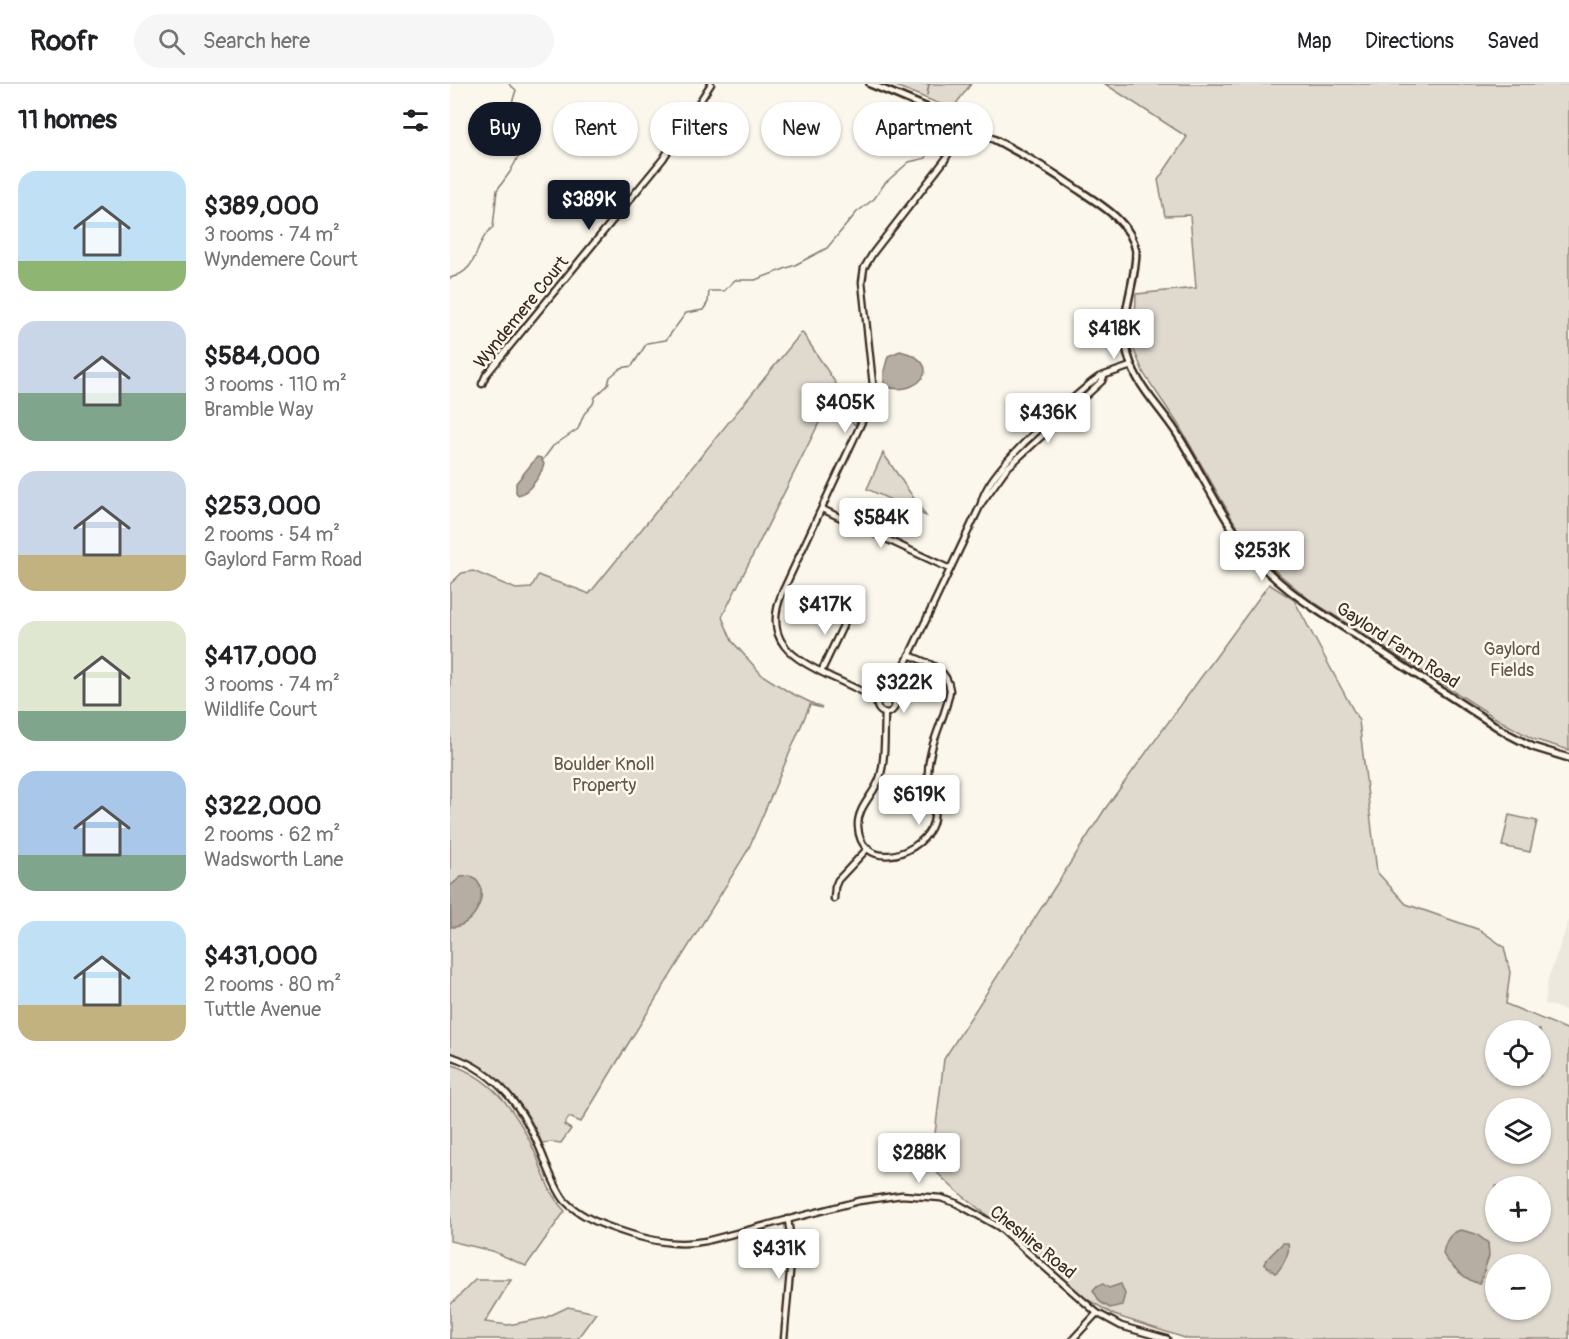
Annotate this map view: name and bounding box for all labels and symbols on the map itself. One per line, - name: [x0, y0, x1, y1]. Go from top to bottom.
- pin: $389K: [547, 180, 631, 231]
- street label: Wyndemere Court: [469, 251, 574, 373]
- pin: $418K: [1072, 309, 1156, 360]
- pin: $405K: [803, 383, 887, 434]
- pin: $436K: [1006, 393, 1090, 444]
- pin: $584K: [839, 498, 923, 549]
- pin: $253K: [1220, 531, 1304, 582]
- pin: $417K: [783, 585, 867, 636]
- street label: Gaylord Farm Road: [1332, 597, 1464, 694]
- park label: Gaylord Fields: [1484, 638, 1540, 682]
- pin: $322K: [862, 663, 946, 714]
- park label: Boulder Knoll Property: [553, 753, 655, 797]
- pin: $619K: [877, 775, 961, 826]
- pin: $288K: [877, 1133, 961, 1184]
- street label: Cheshire Road: [985, 1201, 1080, 1284]
- pin: $431K: [737, 1229, 821, 1280]

